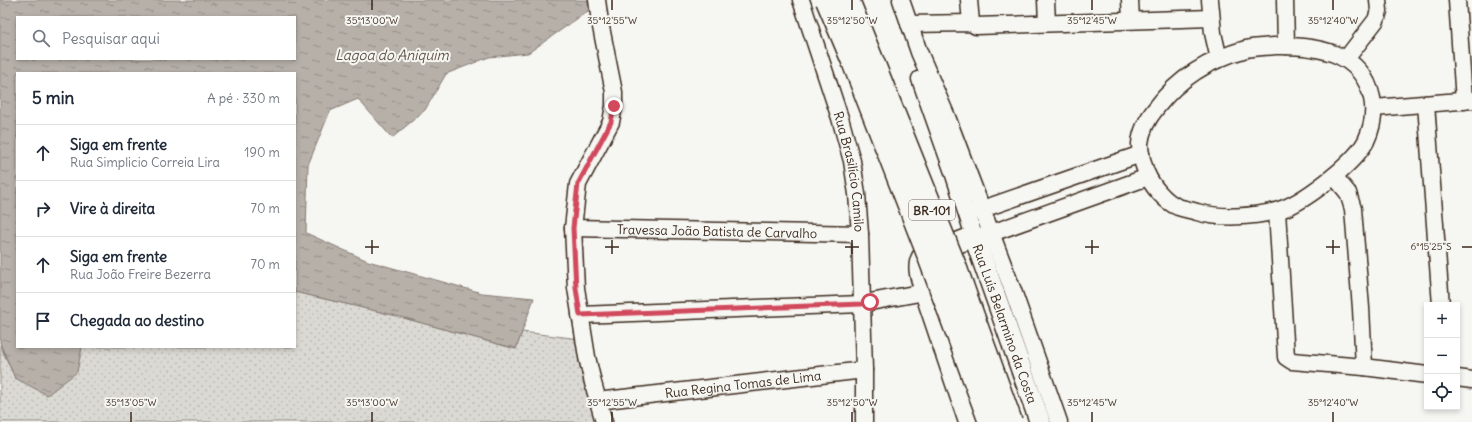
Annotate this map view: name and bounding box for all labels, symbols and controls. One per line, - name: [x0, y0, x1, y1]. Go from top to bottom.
- text: 35°13'00"W: [346, 14, 398, 27]
- text: 35°12'55"W: [587, 14, 637, 27]
- text: 35°12'50"W: [827, 14, 877, 27]
- text: 35°12'45"W: [1067, 14, 1117, 27]
- text: 35°12'40"W: [1308, 14, 1358, 27]
- search box: [16, 16, 296, 60]
- icon: search: [30, 27, 52, 49]
- text: Pesquisar aqui: [62, 29, 160, 48]
- water label: Lagoa do Aniquim: [335, 46, 449, 64]
- text: 5 min: [32, 87, 74, 109]
- text: A pé · 330 m: [207, 90, 280, 107]
- route end: [605, 97, 623, 115]
- street label: Rua Brasilício Camilo: [830, 109, 868, 232]
- text: Siga em frente: [70, 135, 167, 154]
- icon: ahead: [32, 142, 54, 164]
- text: 190 m: [244, 144, 280, 161]
- text: Rua Simplicio Correia Lira: [70, 154, 220, 171]
- icon: right: [32, 198, 54, 220]
- text: Vire à direita: [70, 199, 155, 218]
- text: 70 m: [251, 200, 280, 217]
- road number: BR-101: [909, 200, 955, 220]
- street label: Travessa João Batista de Carvalho: [617, 220, 817, 242]
- text: 6°15'25"S: [1411, 240, 1452, 253]
- street label: Rua Luís Belarmino da Costa: [969, 242, 1041, 406]
- text: Siga em frente: [70, 247, 167, 266]
- icon: ahead: [32, 254, 54, 276]
- text: 70 m: [251, 256, 280, 273]
- text: Rua João Freire Bezerra: [70, 266, 211, 283]
- route start: [861, 293, 879, 311]
- map controls: [1424, 302, 1460, 410]
- button: +: [1424, 302, 1460, 338]
- icon: arrive: [32, 310, 54, 332]
- text: Chegada ao destino: [70, 311, 204, 330]
- button: −: [1424, 338, 1460, 374]
- street label: Rua Regina Tomas de Lima: [664, 367, 822, 402]
- button: locate: [1424, 374, 1460, 410]
- text: 35°13'05"W: [105, 396, 157, 409]
- text: 35°13'00"W: [346, 396, 398, 409]
- text: 35°12'55"W: [587, 396, 637, 409]
- text: 35°12'50"W: [827, 396, 877, 409]
- text: 35°12'45"W: [1067, 396, 1117, 409]
- text: 35°12'40"W: [1308, 396, 1358, 409]

